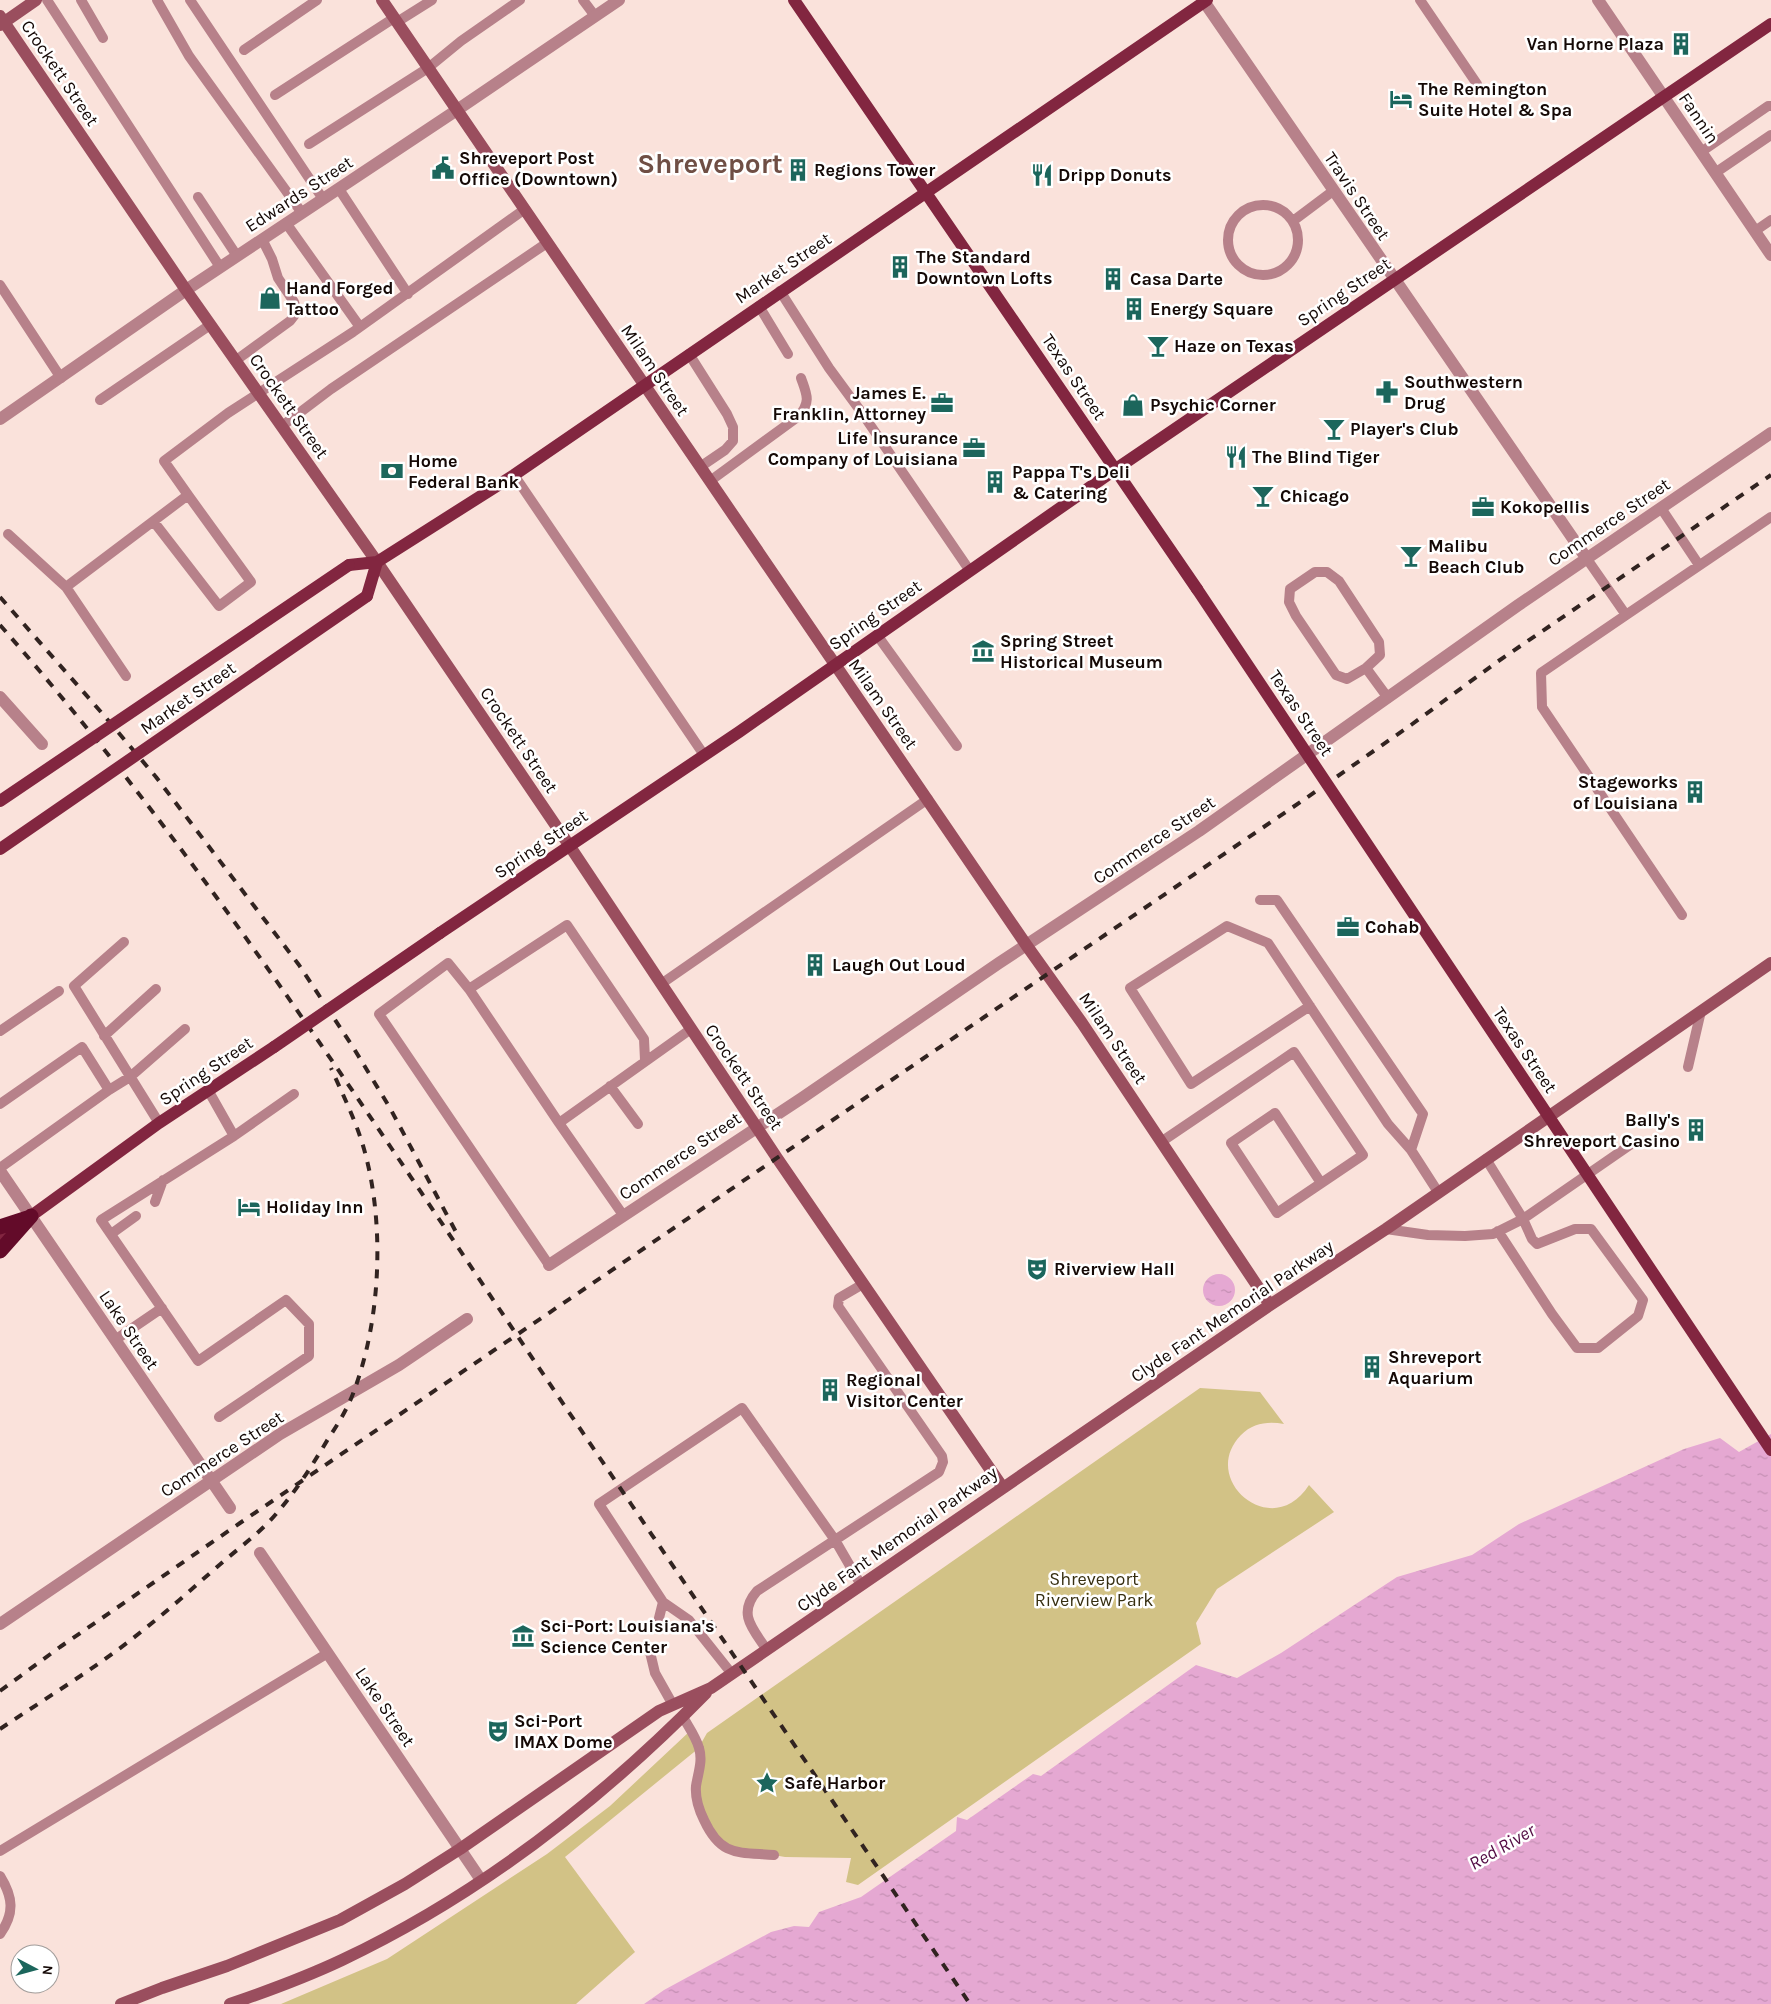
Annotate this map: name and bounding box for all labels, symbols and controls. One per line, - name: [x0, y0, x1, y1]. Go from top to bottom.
- street label: Crockett Street: [16, 16, 104, 130]
- building icon: Van Horne Plaza: [1668, 31, 1694, 57]
- place label: Van Horne Plaza: [1526, 33, 1664, 55]
- place label: The Remington Suite Hotel & Spa: [1418, 78, 1572, 121]
- hotel icon: The Remington Suite Hotel & Spa: [1388, 86, 1414, 112]
- street label: Fannin: [1674, 88, 1724, 148]
- place label: Shreveport Post Office (Downtown): [459, 147, 618, 190]
- district label: Shreveport: [637, 147, 783, 180]
- street label: Travis Street: [1319, 148, 1395, 244]
- street label: Edwards Street: [241, 151, 357, 237]
- public building icon: Shreveport Post Office (Downtown): [430, 155, 456, 181]
- building icon: Regions Tower: [785, 157, 811, 183]
- place label: Regions Tower: [814, 159, 935, 181]
- restaurant icon: Dripp Donuts: [1029, 162, 1055, 188]
- place label: Dripp Donuts: [1058, 164, 1171, 186]
- street label: Market Street: [731, 228, 836, 308]
- place label: The Standard Downtown Lofts: [916, 246, 1052, 289]
- street label: Spring Street: [1293, 253, 1395, 331]
- building icon: The Standard Downtown Lofts: [887, 254, 913, 280]
- building icon: Casa Darte: [1100, 266, 1126, 292]
- place label: Casa Darte: [1130, 268, 1223, 290]
- place label: Hand Forged Tattoo: [286, 277, 394, 320]
- shop icon: Hand Forged Tattoo: [257, 285, 283, 311]
- building icon: Energy Square: [1121, 296, 1147, 322]
- place label: Energy Square: [1150, 298, 1273, 320]
- street label: Milam Street: [616, 320, 694, 420]
- street label: Texas Street: [1037, 330, 1111, 424]
- bar icon: Haze on Texas: [1145, 333, 1171, 359]
- place label: Haze on Texas: [1174, 335, 1294, 357]
- street label: Crockett Street: [245, 349, 333, 463]
- place label: Southwestern Drug: [1404, 371, 1523, 414]
- pharmacy icon: Southwestern Drug: [1374, 379, 1400, 405]
- place label: James E. Franklin, Attorney: [772, 382, 926, 425]
- office icon: James E. Franklin, Attorney: [929, 390, 955, 416]
- shop icon: Psychic Corner: [1120, 392, 1146, 418]
- place label: Psychic Corner: [1150, 394, 1276, 416]
- bar icon: Player's Club: [1321, 416, 1347, 442]
- place label: Player's Club: [1350, 418, 1459, 440]
- place label: Life Insurance Company of Louisiana: [768, 427, 958, 470]
- office icon: Life Insurance Company of Louisiana: [961, 435, 987, 461]
- restaurant icon: The Blind Tiger: [1223, 444, 1249, 470]
- place label: The Blind Tiger: [1252, 446, 1379, 468]
- place label: Home Federal Bank: [408, 450, 519, 493]
- bank icon: Home Federal Bank: [379, 458, 405, 484]
- place label: Pappa T's Deli & Catering: [1012, 461, 1130, 504]
- building icon: Pappa T's Deli & Catering: [982, 469, 1008, 495]
- street label: Commerce Street: [1544, 473, 1674, 571]
- bar icon: Chicago: [1250, 483, 1276, 509]
- place label: Chicago: [1280, 485, 1349, 507]
- office icon: Kokopellis: [1470, 494, 1496, 520]
- place label: Kokopellis: [1500, 496, 1590, 518]
- place label: Malibu Beach Club: [1428, 535, 1524, 578]
- bar icon: Malibu Beach Club: [1398, 543, 1424, 569]
- street label: Spring Street: [824, 575, 926, 655]
- place label: Spring Street Historical Museum: [1000, 630, 1163, 673]
- museum icon: Spring Street Historical Museum: [970, 638, 996, 664]
- street label: Milam Street: [844, 654, 923, 754]
- street label: Market Street: [136, 657, 240, 739]
- street label: Texas Street: [1264, 666, 1338, 760]
- street label: Crockett Street: [475, 683, 563, 797]
- place label: Stageworks of Louisiana: [1573, 771, 1678, 814]
- building icon: Stageworks of Louisiana: [1682, 779, 1708, 805]
- street label: Commerce Street: [1089, 791, 1219, 889]
- street label: Spring Street: [490, 805, 592, 883]
- office icon: Cohab: [1335, 914, 1361, 940]
- place label: Cohab: [1365, 916, 1419, 938]
- building icon: Laugh Out Loud: [802, 952, 828, 978]
- place label: Laugh Out Loud: [832, 954, 966, 976]
- street label: Milam Street: [1074, 988, 1152, 1088]
- street label: Texas Street: [1488, 1003, 1562, 1097]
- street label: Crockett Street: [700, 1020, 788, 1134]
- street label: Spring Street: [155, 1032, 257, 1110]
- street label: Commerce Street: [615, 1107, 745, 1205]
- place label: Bally's Shreveport Casino: [1523, 1109, 1680, 1152]
- building icon: Bally's Shreveport Casino: [1683, 1117, 1709, 1143]
- hotel icon: Holiday Inn: [236, 1194, 262, 1220]
- place label: Holiday Inn: [266, 1196, 363, 1218]
- street label: Clyde Fant Memorial Parkway: [1127, 1235, 1338, 1387]
- theatre icon: Riverview Hall: [1024, 1256, 1050, 1282]
- place label: Riverview Hall: [1054, 1258, 1175, 1280]
- street label: Lake Street: [94, 1286, 164, 1374]
- place label: Shreveport Aquarium: [1388, 1346, 1482, 1389]
- building icon: Shreveport Aquarium: [1359, 1354, 1385, 1380]
- place label: Regional Visitor Center: [846, 1369, 963, 1412]
- building icon: Regional Visitor Center: [817, 1377, 843, 1403]
- street label: Commerce Street: [156, 1406, 288, 1502]
- street label: Clyde Fant Memorial Parkway: [793, 1461, 1002, 1617]
- park label: Shreveport Riverview Park: [1035, 1568, 1153, 1611]
- place label: Sci-Port: Louisiana's Science Center: [540, 1615, 715, 1658]
- museum icon: Sci-Port: Louisiana's Science Center: [510, 1623, 536, 1649]
- street label: Lake Street: [350, 1663, 420, 1751]
- place label: Sci-Port IMAX Dome: [514, 1710, 613, 1753]
- theatre icon: Sci-Port IMAX Dome: [485, 1718, 511, 1744]
- place icon: Safe Harbor: [754, 1770, 780, 1796]
- place label: Safe Harbor: [784, 1772, 885, 1794]
- water label: Red River: [1465, 1818, 1540, 1875]
- north arrow: [10, 1944, 60, 1994]
- text: N: [38, 1964, 56, 1976]

